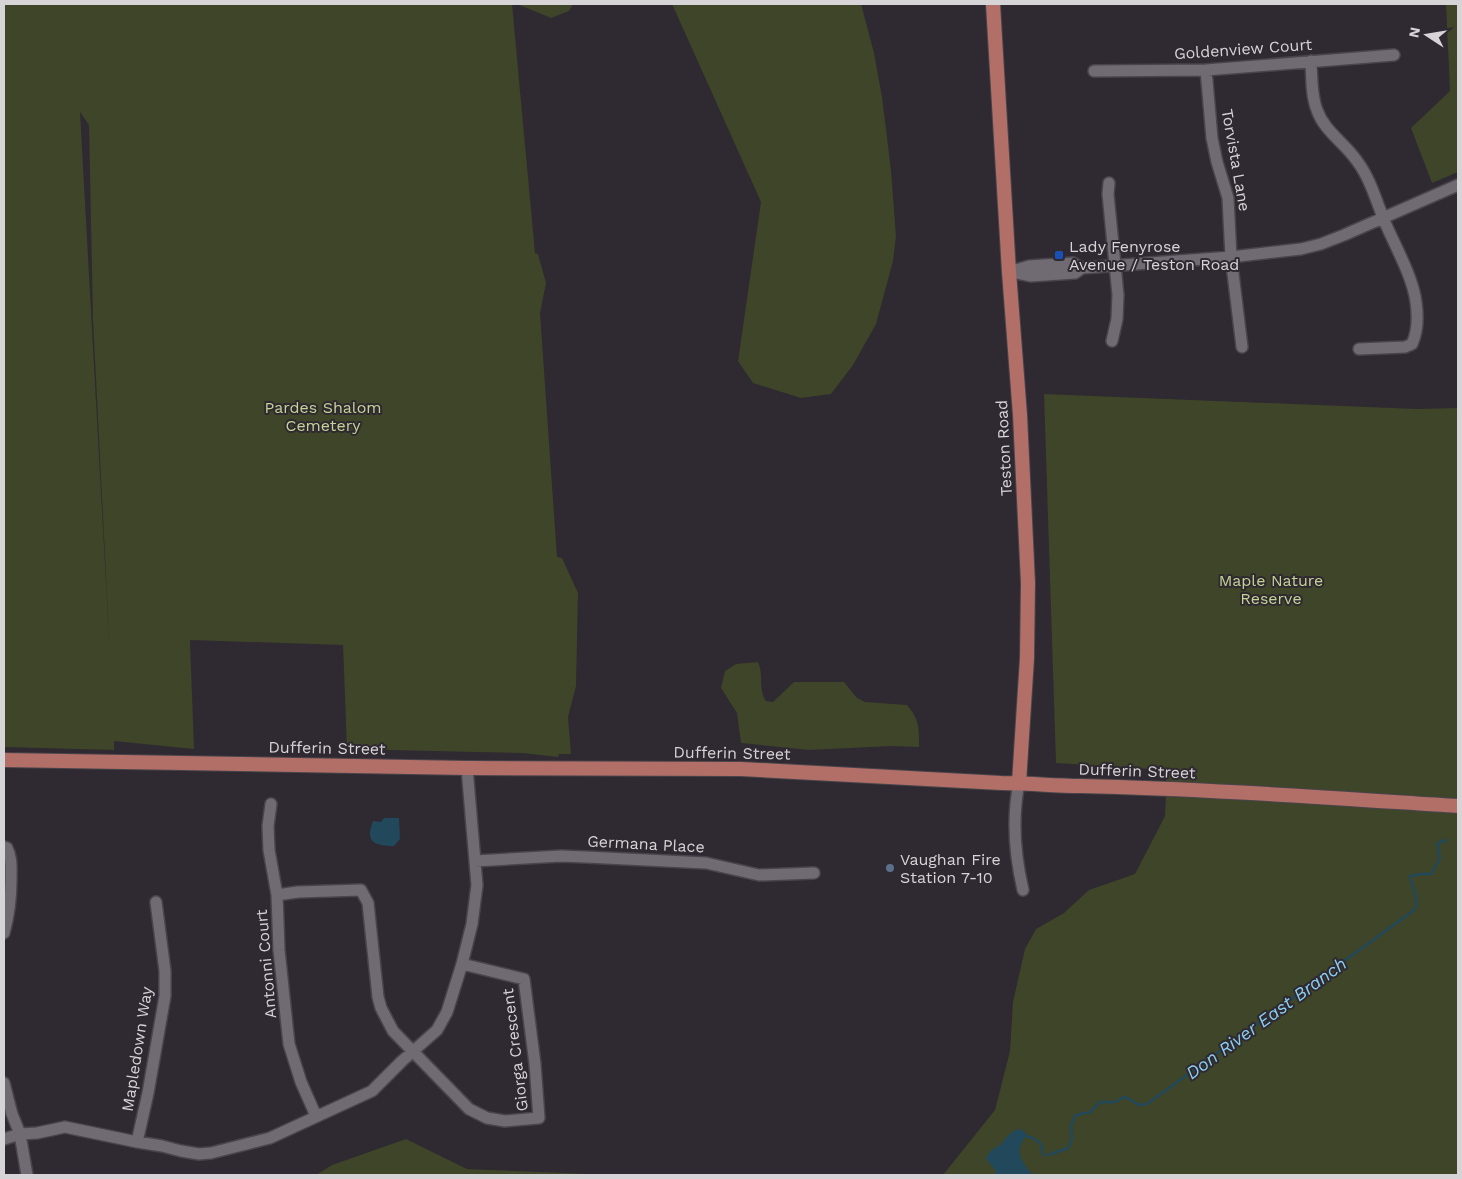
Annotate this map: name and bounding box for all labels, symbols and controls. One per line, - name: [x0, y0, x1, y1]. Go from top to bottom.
- north arrow: [1402, 10, 1452, 60]
- text: N: [1405, 26, 1423, 39]
- street label: Goldenview Court: [1173, 35, 1313, 63]
- street label: Torvista Lane: [1218, 107, 1254, 213]
- place label: Lady Fenyrose Avenue / Teston Road: [1069, 237, 1239, 274]
- marker: Lady Fenyrose Avenue / Teston Road: [1053, 249, 1065, 261]
- park label: Pardes Shalom Cemetery: [264, 398, 382, 435]
- street label: Teston Road: [992, 399, 1016, 497]
- park label: Maple Nature Reserve: [1219, 571, 1323, 608]
- street label: Dufferin Street: [268, 737, 386, 759]
- street label: Dufferin Street: [673, 742, 791, 764]
- street label: Dufferin Street: [1078, 759, 1196, 783]
- street label: Germana Place: [587, 831, 705, 857]
- place label: Vaughan Fire Station 7-10: [900, 850, 1001, 887]
- marker: Vaughan Fire Station 7-10: [884, 862, 896, 874]
- street label: Antonni Court: [252, 908, 280, 1019]
- water label: Don River East Branch: [1182, 953, 1350, 1083]
- street label: Mapledown Way: [118, 985, 156, 1113]
- street label: Giorga Crescent: [498, 987, 532, 1113]

